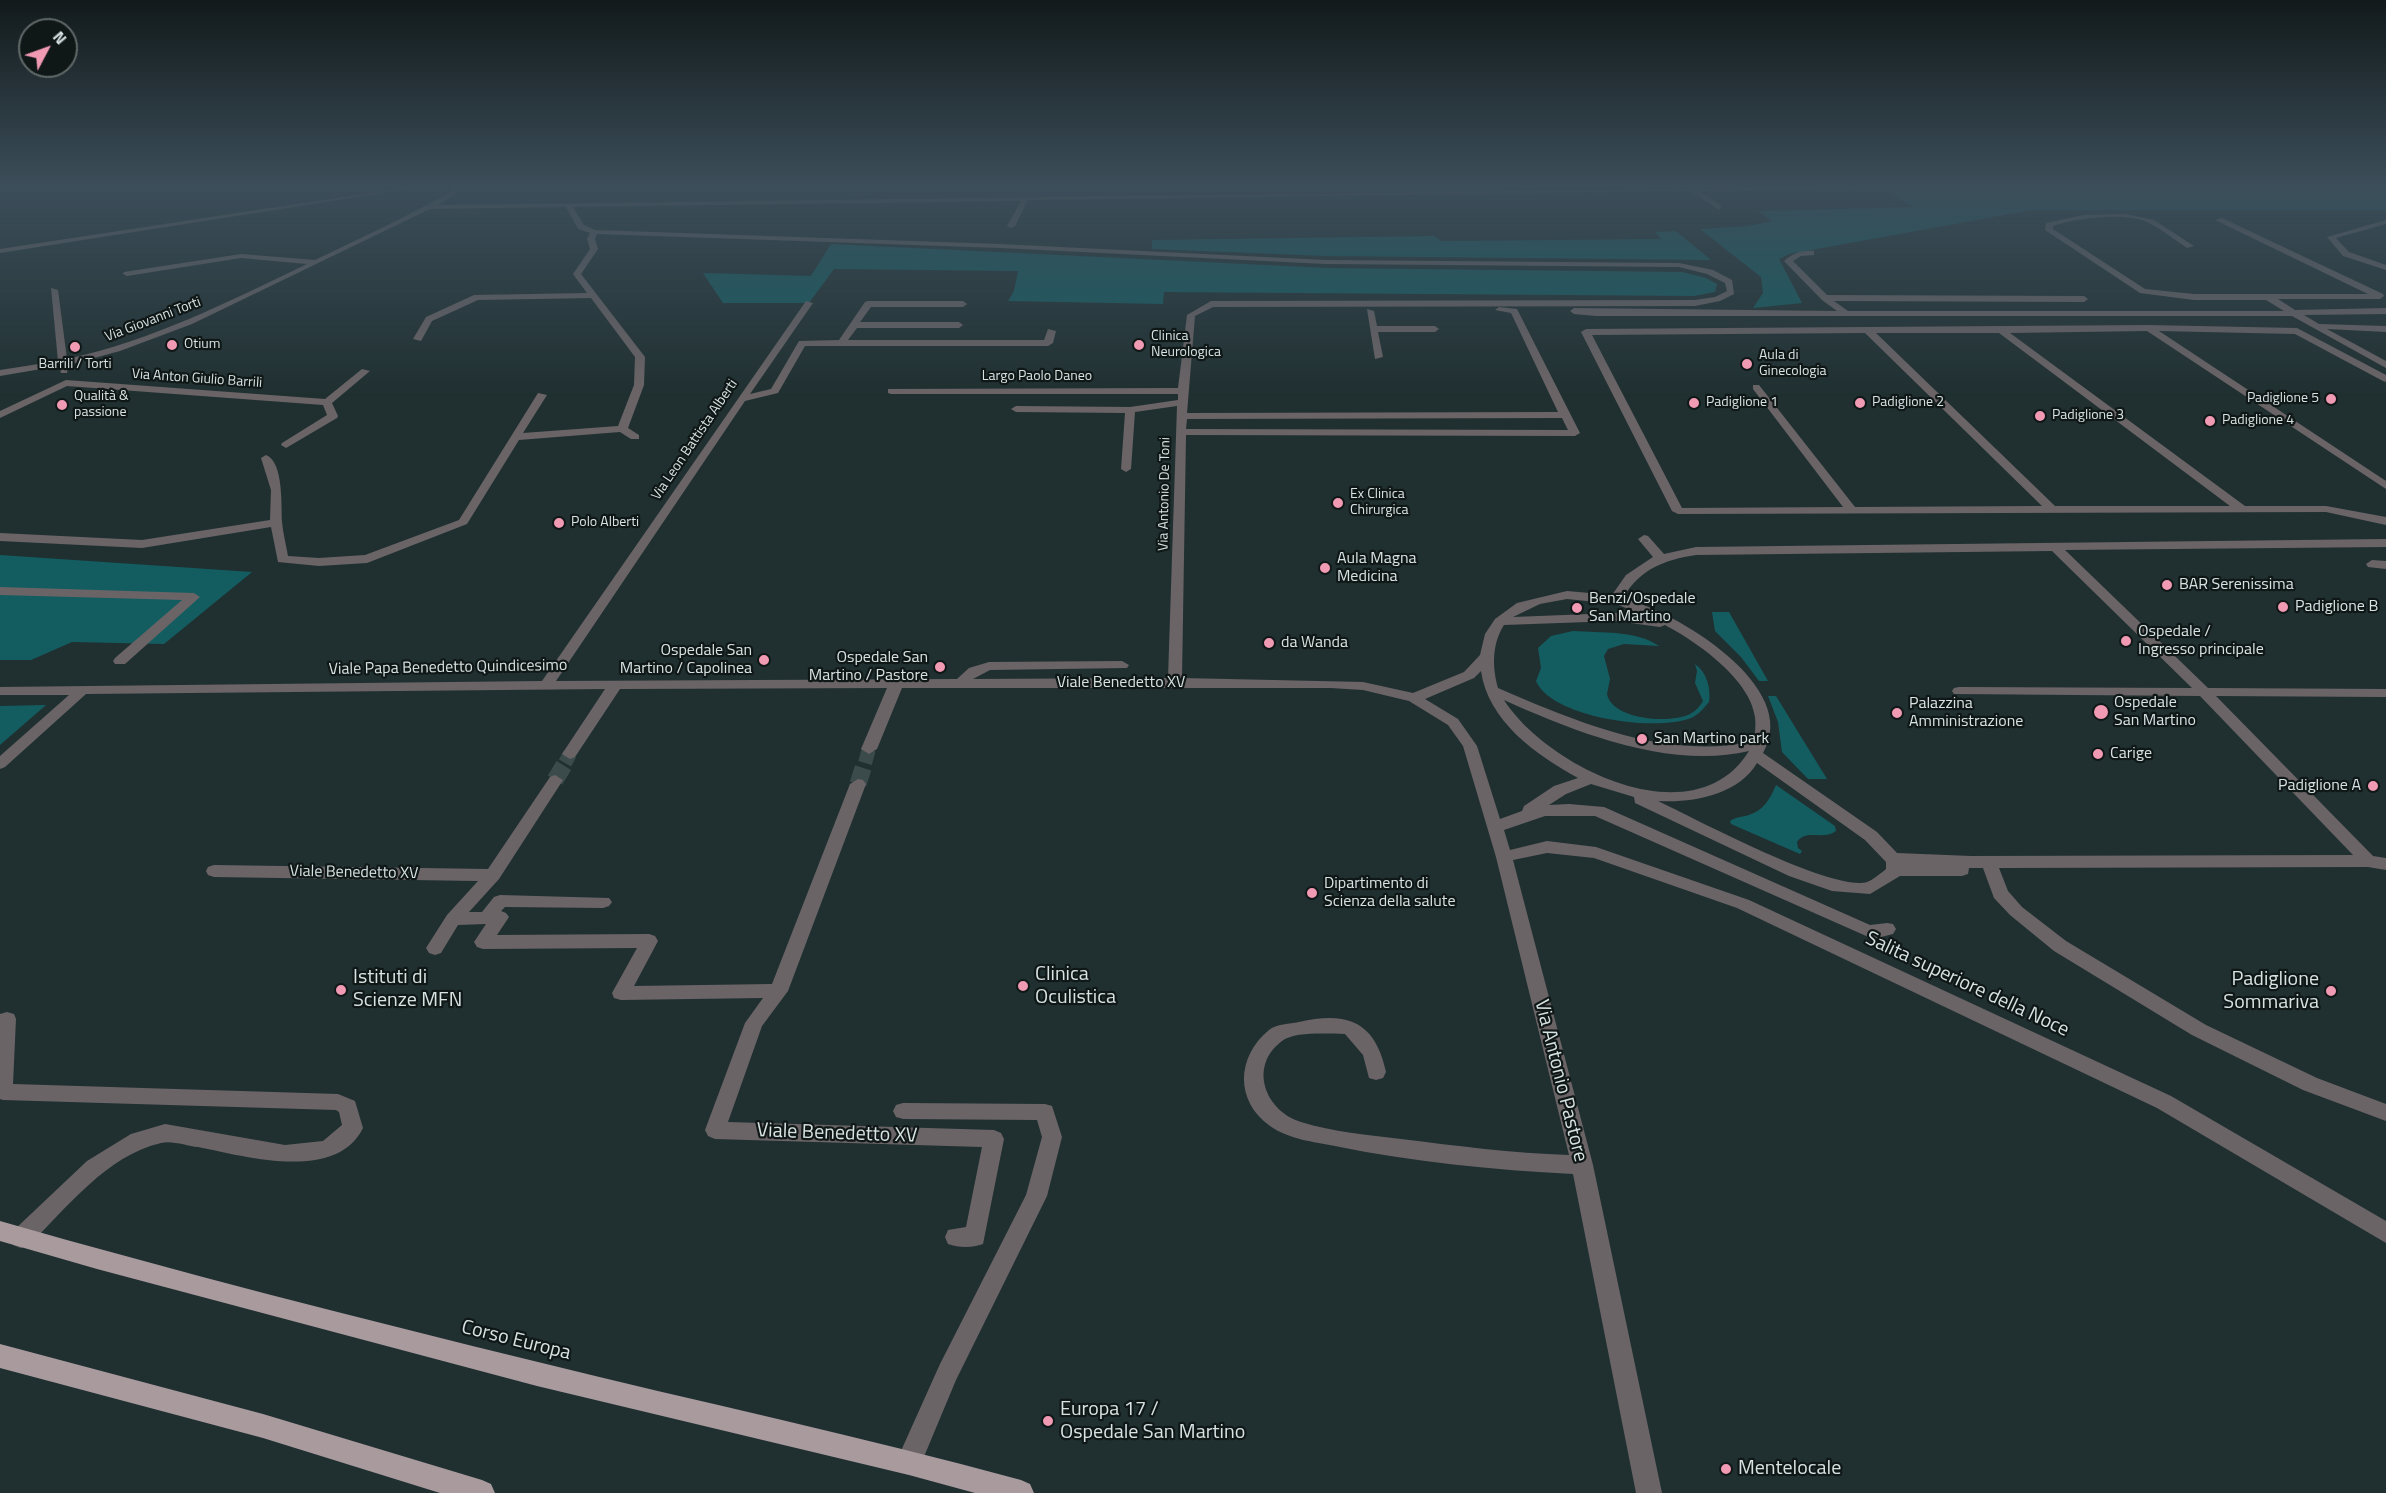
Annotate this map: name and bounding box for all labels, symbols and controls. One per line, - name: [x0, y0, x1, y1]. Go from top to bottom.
- north arrow: [18, 18, 78, 78]
- text: N: [47, 25, 73, 50]
- street label: Via Giovanni Torti: [103, 294, 203, 346]
- place label: Clinica Neurologica: [1151, 329, 1221, 362]
- place label: Otium: [184, 337, 220, 353]
- marker: Otium: [165, 338, 179, 352]
- marker: Clinica Neurologica: [1132, 338, 1146, 352]
- marker: Barrili / Torti: [68, 340, 82, 354]
- place label: Aula di Ginecologia: [1759, 348, 1827, 380]
- place label: Barrili / Torti: [39, 357, 111, 373]
- marker: Aula di Ginecologia: [1740, 357, 1754, 371]
- street label: Via Anton Giulio Barrili: [131, 366, 263, 392]
- street label: Largo Paolo Daneo: [982, 369, 1092, 385]
- street label: Via Leon Battista Alberti: [648, 376, 742, 504]
- place label: Qualità & passione: [74, 389, 129, 422]
- place label: Padiglione 5: [2247, 391, 2319, 407]
- marker: Padiglione 5: [2324, 392, 2338, 406]
- place label: Padiglione 1: [1706, 395, 1778, 411]
- place label: Padiglione 2: [1872, 395, 1944, 411]
- marker: Padiglione 1: [1687, 396, 1701, 410]
- marker: Padiglione 2: [1853, 396, 1867, 410]
- marker: Qualità & passione: [55, 398, 69, 412]
- place label: Padiglione 3: [2052, 408, 2124, 424]
- marker: Padiglione 3: [2033, 409, 2047, 423]
- place label: Padiglione 4: [2222, 413, 2294, 429]
- marker: Padiglione 4: [2203, 414, 2217, 428]
- street label: Via Antonio De Toni: [1156, 437, 1174, 551]
- place label: Ex Clinica Chirurgica: [1350, 487, 1409, 520]
- marker: Ex Clinica Chirurgica: [1331, 496, 1345, 510]
- place label: Polo Alberti: [571, 515, 639, 531]
- marker: Polo Alberti: [552, 516, 566, 530]
- place label: Aula Magna Medicina: [1337, 549, 1417, 587]
- marker: Aula Magna Medicina: [1318, 561, 1332, 575]
- place label: BAR Serenissima: [2179, 575, 2294, 595]
- marker: BAR Serenissima: [2160, 578, 2174, 592]
- place label: Benzi/Ospedale San Martino: [1589, 589, 1696, 627]
- place label: Padiglione B: [2295, 597, 2378, 617]
- marker: Padiglione B: [2276, 600, 2290, 614]
- marker: Benzi/Ospedale San Martino: [1570, 601, 1584, 615]
- place label: Ospedale / Ingresso principale: [2138, 622, 2264, 660]
- place label: da Wanda: [1281, 633, 1348, 653]
- marker: Ospedale / Ingresso principale: [2119, 634, 2133, 648]
- marker: da Wanda: [1262, 636, 1276, 650]
- place label: Ospedale San Martino / Capolinea: [620, 641, 752, 679]
- place label: Ospedale San Martino / Pastore: [809, 648, 928, 686]
- marker: Ospedale San Martino / Capolinea: [757, 653, 771, 667]
- street label: Viale Papa Benedetto Quindicesimo: [329, 656, 567, 680]
- marker: Ospedale San Martino / Pastore: [933, 660, 947, 674]
- street label: Viale Benedetto XV: [1057, 673, 1185, 693]
- place label: Ospedale San Martino: [2114, 693, 2196, 731]
- place label: Palazzina Amministrazione: [1909, 694, 2023, 732]
- marker: Ospedale San Martino: [2092, 703, 2110, 721]
- marker: Palazzina Amministrazione: [1890, 706, 1904, 720]
- place label: San Martino park: [1654, 729, 1769, 749]
- marker: San Martino park: [1635, 732, 1649, 746]
- place label: Carige: [2110, 744, 2152, 764]
- marker: Carige: [2091, 747, 2105, 761]
- place label: Padiglione A: [2278, 776, 2361, 796]
- marker: Padiglione A: [2366, 779, 2380, 793]
- street label: Viale Benedetto XV: [290, 862, 418, 884]
- place label: Dipartimento di Scienza della salute: [1324, 874, 1455, 912]
- marker: Dipartimento di Scienza della salute: [1305, 886, 1319, 900]
- street label: Salita superiore della Noce: [1861, 927, 2073, 1043]
- place label: Clinica Oculistica: [1035, 963, 1116, 1010]
- place label: Istituti di Scienze MFN: [353, 966, 462, 1013]
- place label: Padiglione Sommariva: [2223, 968, 2319, 1015]
- marker: Clinica Oculistica: [1016, 979, 1030, 993]
- marker: Istituti di Scienze MFN: [334, 983, 348, 997]
- marker: Padiglione Sommariva: [2324, 984, 2338, 998]
- street label: Via Antonio Pastore: [1528, 997, 1592, 1165]
- street label: Viale Benedetto XV: [756, 1119, 918, 1149]
- street label: Corso Europa: [459, 1316, 573, 1366]
- place label: Europa 17 / Ospedale San Martino: [1060, 1398, 1245, 1445]
- marker: Europa 17 / Ospedale San Martino: [1041, 1414, 1055, 1428]
- place label: Mentelocale: [1738, 1457, 1841, 1481]
- marker: Mentelocale: [1719, 1462, 1733, 1476]

